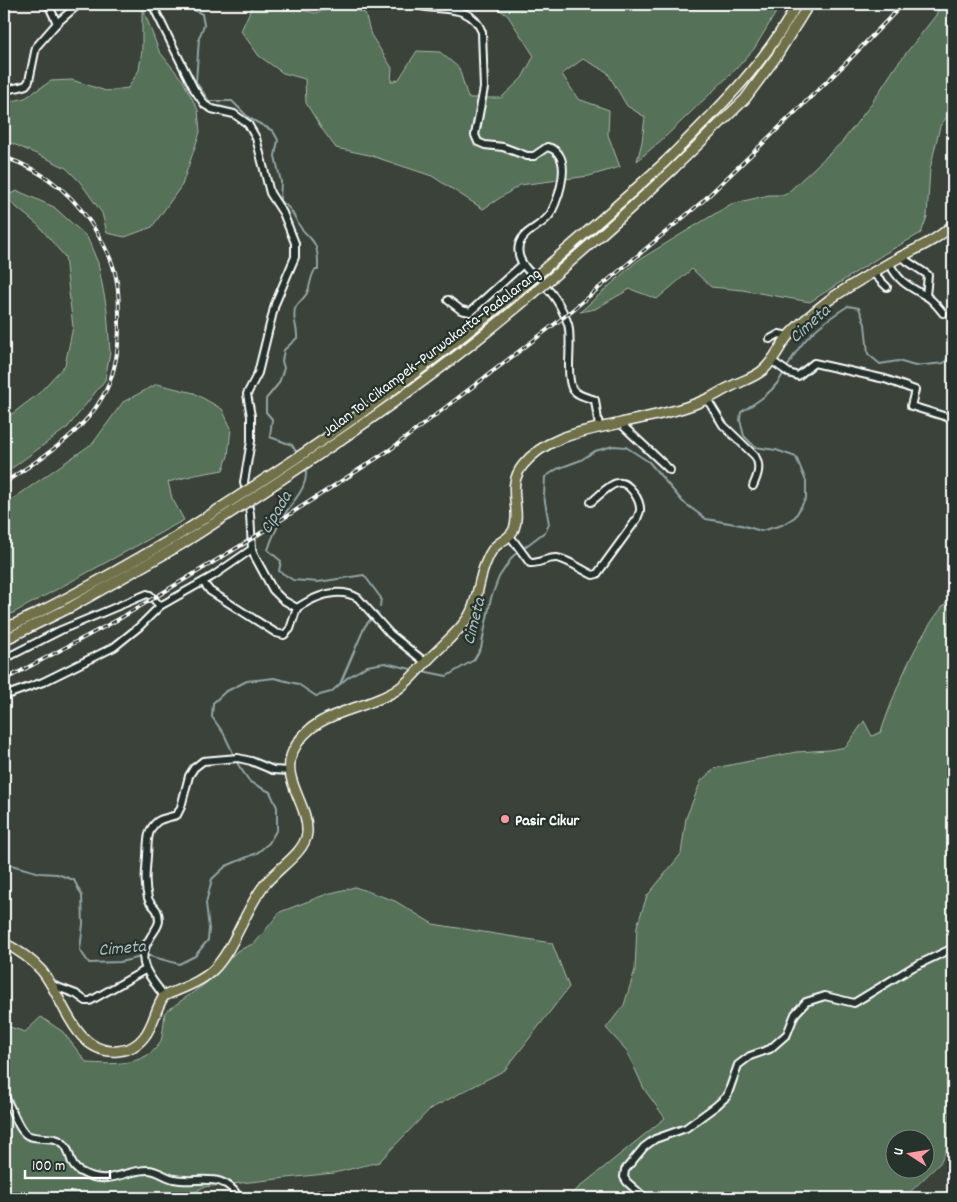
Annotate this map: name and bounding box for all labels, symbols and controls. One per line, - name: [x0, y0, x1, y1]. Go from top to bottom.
- street label: Jalan Tol Cikampek–Purwakarta–Padalarang: [318, 263, 547, 443]
- water label: Cimeta: [785, 299, 838, 350]
- water label: Cipada: [255, 486, 300, 539]
- water label: Cimeta: [458, 594, 494, 648]
- place label: Pasir Cikur: [515, 810, 580, 833]
- marker: Pasir Cikur: [499, 813, 511, 825]
- water label: Cimeta: [97, 935, 149, 964]
- north arrow: [884, 1130, 934, 1180]
- text: U: [889, 1146, 910, 1157]
- scale bar: [25, 1147, 110, 1179]
- text: 100 m: [32, 1156, 65, 1178]

